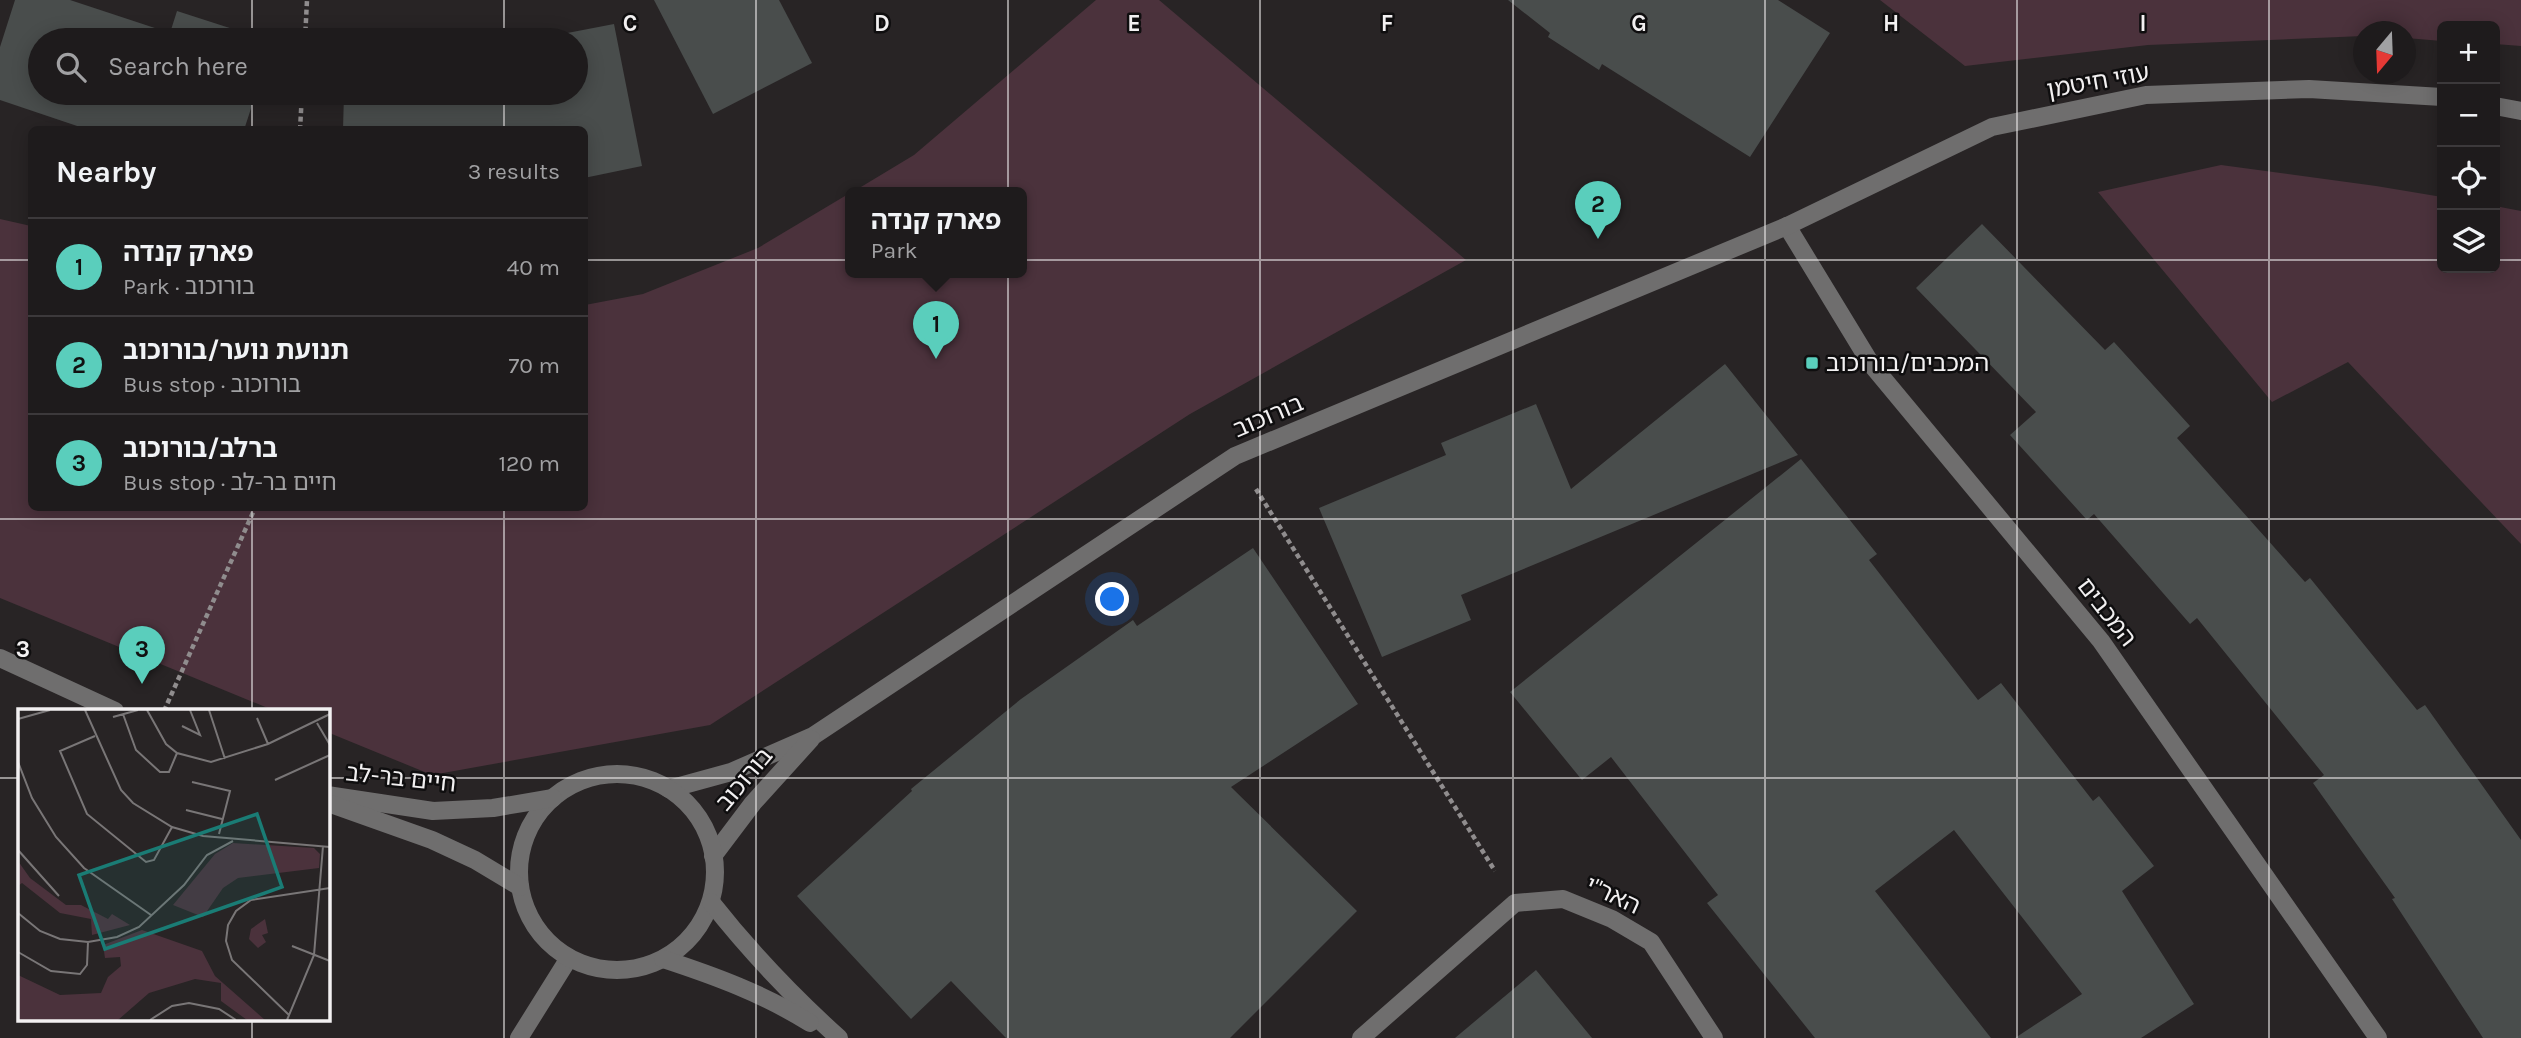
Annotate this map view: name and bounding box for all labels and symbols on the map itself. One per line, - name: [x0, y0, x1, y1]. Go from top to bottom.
- text: C: [623, 10, 637, 37]
- text: D: [874, 10, 890, 37]
- text: E: [1127, 10, 1141, 37]
- text: F: [1381, 10, 1393, 37]
- text: G: [1631, 10, 1647, 37]
- text: H: [1883, 10, 1899, 37]
- text: I: [2139, 10, 2147, 37]
- north arrow: [2353, 21, 2416, 84]
- street label: עוזי חיטמן: [2044, 58, 2152, 104]
- pin: 2: [1575, 181, 1621, 239]
- pin: 1: [913, 301, 959, 359]
- place label: המכבים/בורוכוב: [1826, 349, 1989, 377]
- marker: המכבים/בורוכוב: [1804, 355, 1820, 371]
- street label: בורוכוב: [1229, 389, 1307, 443]
- street label: המכבים: [2072, 572, 2142, 652]
- your location: [1095, 582, 1129, 616]
- pin: 3: [119, 626, 165, 684]
- text: 3: [16, 636, 30, 663]
- inset map: [18, 709, 329, 1020]
- street label: בורוכוב: [710, 742, 778, 816]
- street label: חיים בר-לב: [344, 758, 458, 798]
- street label: האר"י: [1581, 870, 1645, 920]

